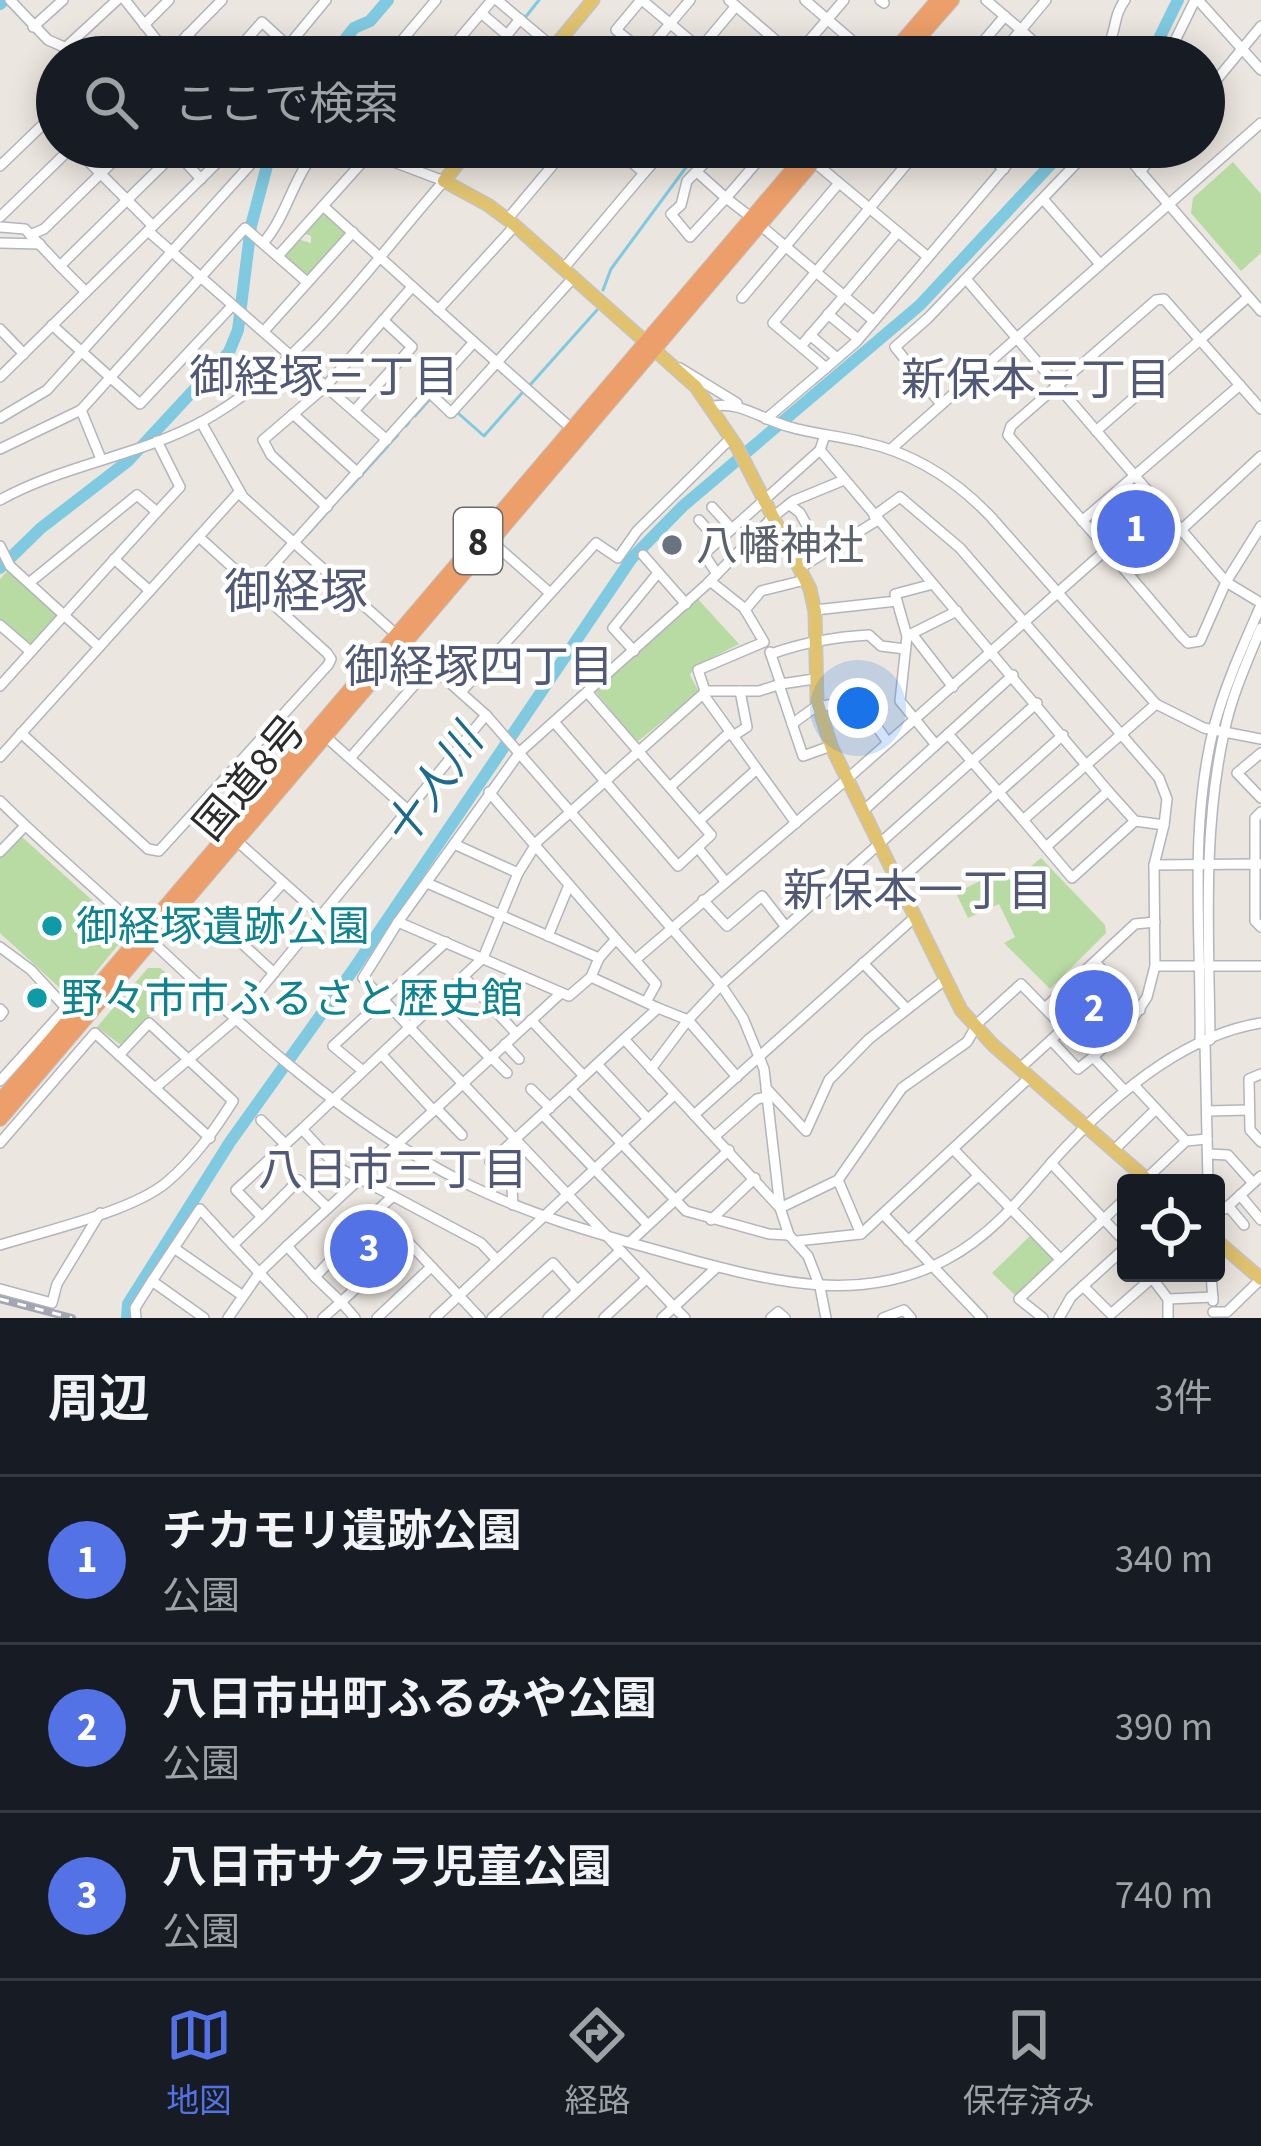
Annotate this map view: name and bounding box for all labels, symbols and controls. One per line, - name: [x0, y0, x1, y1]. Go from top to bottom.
- search box: [36, 36, 1225, 168]
- icon: search: [78, 69, 144, 135]
- text: ここで検索: [174, 73, 399, 137]
- district label: 御経塚三丁目: [189, 346, 459, 410]
- district label: 新保本三丁目: [901, 349, 1171, 413]
- pin: 1: [1097, 484, 1175, 574]
- road number: 8: [454, 508, 502, 574]
- place label: 八幡神社: [696, 517, 864, 577]
- marker: 八幡神社: [659, 532, 685, 558]
- district label: 御経塚: [224, 559, 368, 627]
- district label: 御経塚四丁目: [344, 636, 614, 700]
- your location: [828, 678, 888, 738]
- street label: 国道8号: [180, 703, 321, 854]
- water label: 十人川: [369, 710, 501, 861]
- district label: 新保本一丁目: [783, 860, 1053, 924]
- place label: 御経塚遺跡公園: [76, 898, 370, 958]
- marker: 御経塚遺跡公園: [39, 913, 65, 939]
- pin: 2: [1055, 964, 1133, 1054]
- place label: 野々市市ふるさと歴史館: [61, 970, 523, 1030]
- marker: 野々市市ふるさと歴史館: [24, 985, 50, 1011]
- district label: 八日市三丁目: [258, 1139, 528, 1203]
- map controls: [1117, 1174, 1225, 1282]
- button: locate: [1117, 1174, 1225, 1282]
- pin: 3: [330, 1204, 408, 1294]
- text: 周辺: [48, 1364, 150, 1436]
- text: 3件: [1155, 1371, 1213, 1427]
- text: チカモリ遺跡公園: [162, 1500, 522, 1564]
- text: 1: [77, 1532, 97, 1588]
- text: 340 m: [1115, 1532, 1213, 1588]
- text: 公園: [162, 1569, 240, 1625]
- text: 八日市出町ふるみや公園: [162, 1668, 657, 1732]
- text: 2: [77, 1700, 97, 1756]
- text: 390 m: [1115, 1700, 1213, 1756]
- text: 公園: [162, 1737, 240, 1793]
- text: 八日市サクラ児童公園: [162, 1836, 612, 1900]
- text: 3: [77, 1868, 97, 1924]
- text: 740 m: [1115, 1868, 1213, 1924]
- text: 公園: [162, 1905, 240, 1961]
- tab: 地図: [166, 2002, 232, 2125]
- tab: 経路: [564, 2002, 630, 2125]
- tab: 保存済み: [963, 2002, 1095, 2125]

